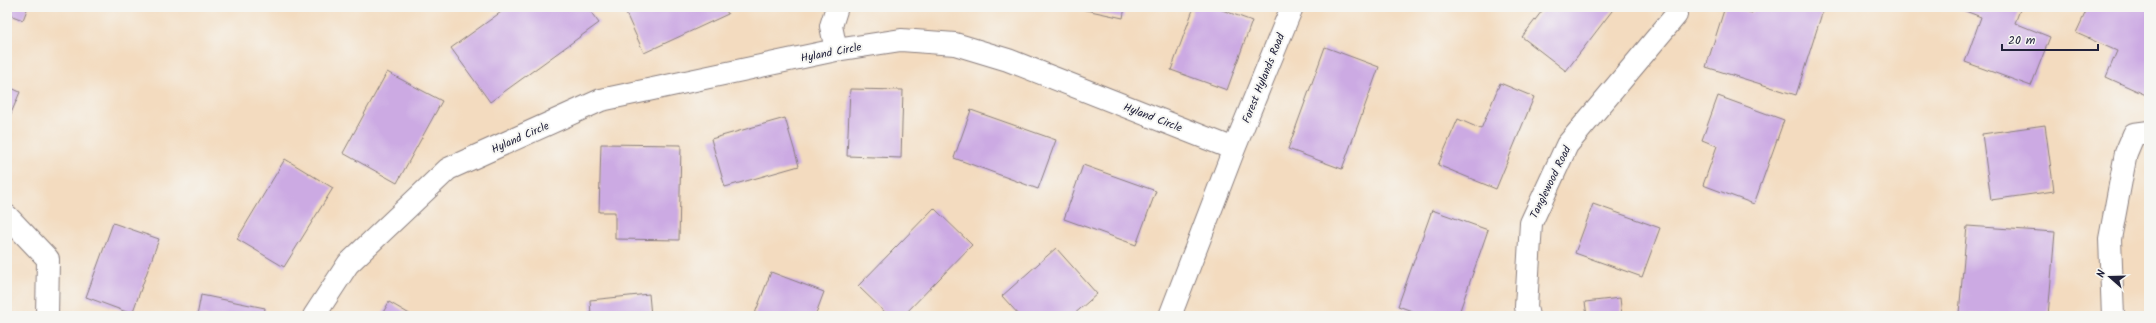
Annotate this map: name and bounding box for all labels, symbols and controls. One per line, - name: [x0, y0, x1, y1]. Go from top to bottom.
- scale bar: [2002, 26, 2098, 52]
- street label: Forest Hylands Road: [1238, 30, 1290, 126]
- text: 20 m: [2008, 31, 2036, 50]
- street label: Hyland Circle: [799, 38, 863, 68]
- street label: Hyland Circle: [1121, 99, 1185, 137]
- street label: Hyland Circle: [489, 117, 552, 159]
- street label: Tanglewood Road: [1525, 142, 1577, 222]
- north arrow: [2090, 257, 2130, 297]
- text: N: [2092, 268, 2111, 280]

